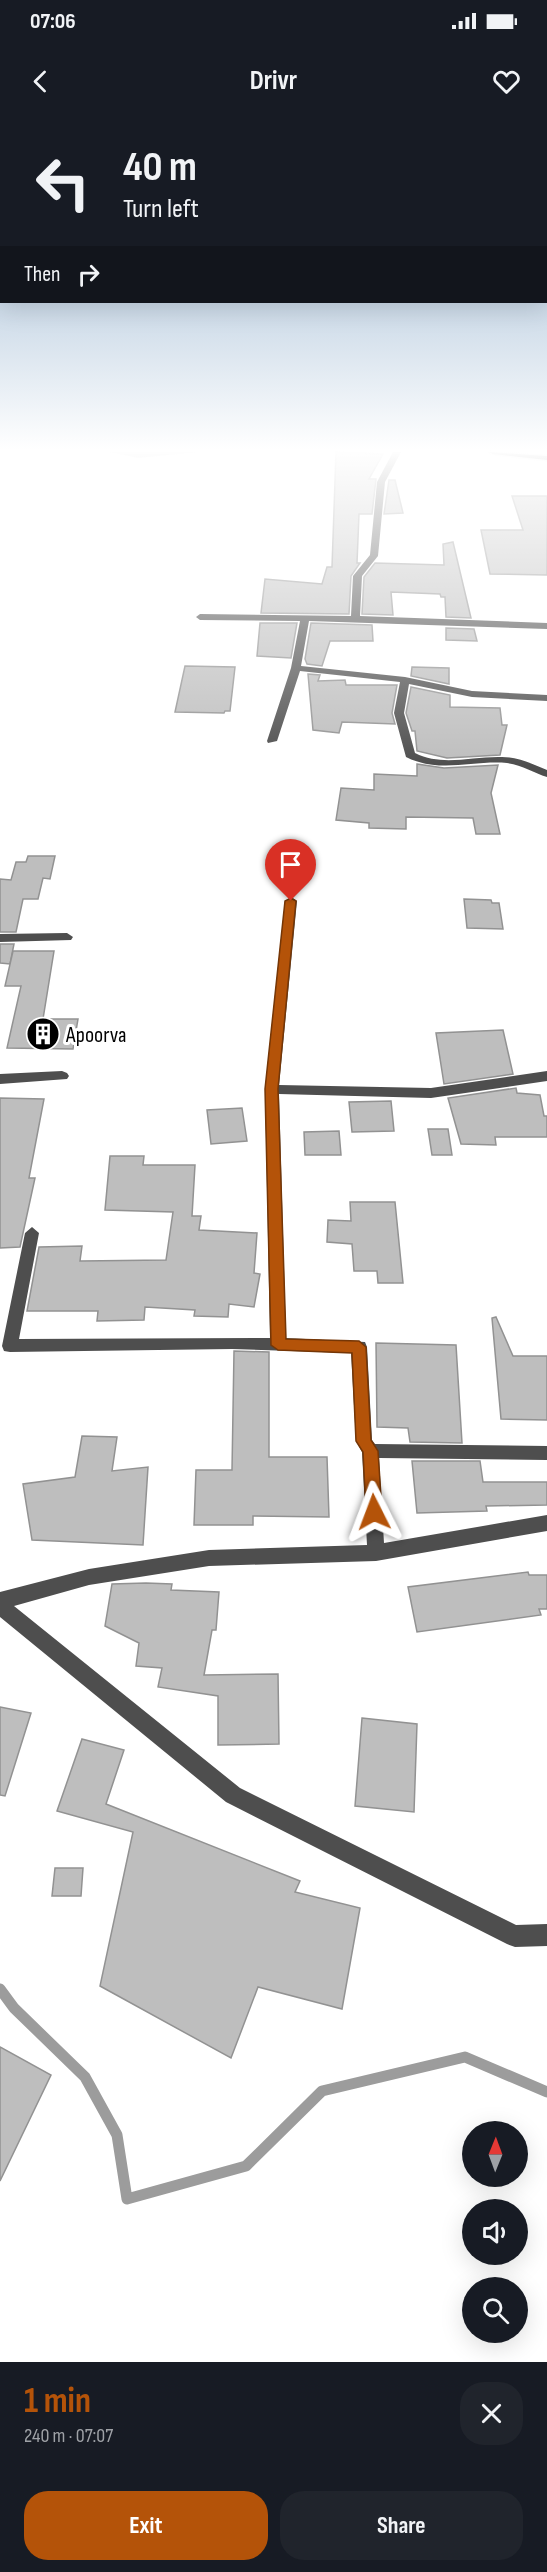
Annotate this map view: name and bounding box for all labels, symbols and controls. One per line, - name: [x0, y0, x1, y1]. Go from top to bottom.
- text: 07:06: [30, 8, 76, 35]
- icon: back: [24, 65, 57, 98]
- text: Drivr: [250, 65, 297, 97]
- icon: heart: [490, 65, 523, 98]
- text: 40 m: [123, 142, 197, 193]
- icon: left: [24, 144, 102, 222]
- text: Turn left: [123, 193, 199, 225]
- icon: right: [72, 258, 105, 291]
- text: Then: [24, 261, 60, 288]
- pin: [265, 839, 316, 901]
- icon: arrive: [274, 848, 307, 881]
- building icon: Apoorva: [25, 1016, 61, 1052]
- place label: Apoorva: [65, 1022, 126, 1049]
- position arrow: [342, 1480, 406, 1544]
- north arrow: [462, 2121, 528, 2187]
- map controls: [462, 2121, 528, 2343]
- button: sound: [462, 2199, 528, 2265]
- button: search: [462, 2277, 528, 2343]
- text: 1 min: [24, 2380, 91, 2423]
- button: close: [460, 2382, 523, 2445]
- text: 240 m · 07:07: [24, 2424, 113, 2448]
- button: Exit: [24, 2491, 268, 2560]
- button: Share: [280, 2491, 523, 2560]

